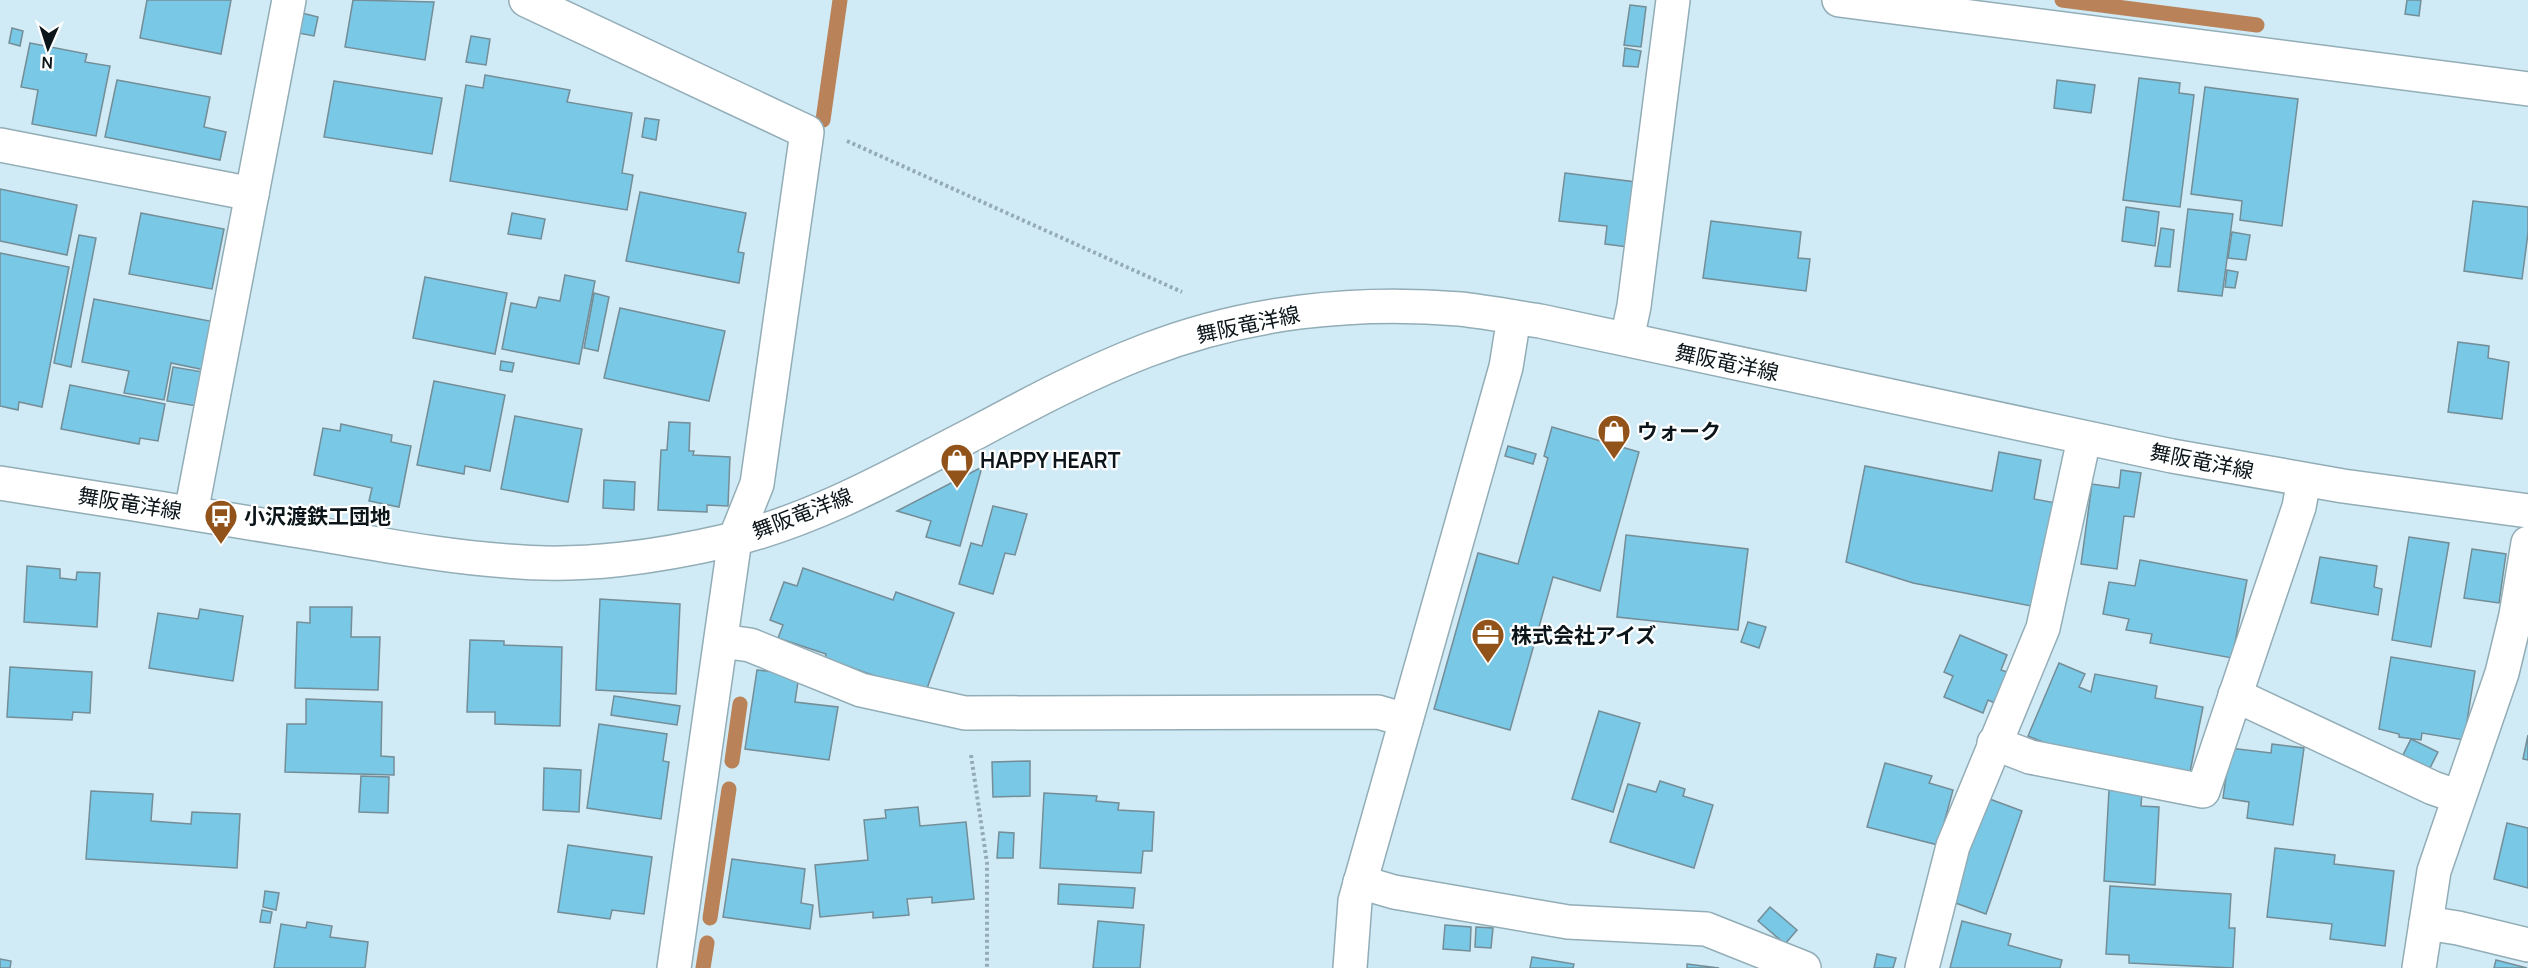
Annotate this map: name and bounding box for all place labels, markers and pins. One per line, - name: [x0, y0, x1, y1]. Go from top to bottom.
- shop icon: ウォーク: [1596, 413, 1632, 460]
- place label: ウォーク: [1637, 417, 1721, 445]
- shop icon: HAPPY HEART: [939, 442, 975, 489]
- place label: HAPPY HEART: [980, 446, 1121, 474]
- bus stop icon: 小沢渡鉄工団地: [203, 498, 239, 545]
- place label: 小沢渡鉄工団地: [244, 502, 391, 530]
- office icon: 株式会社アイズ: [1470, 617, 1506, 664]
- place label: 株式会社アイズ: [1511, 621, 1656, 649]

